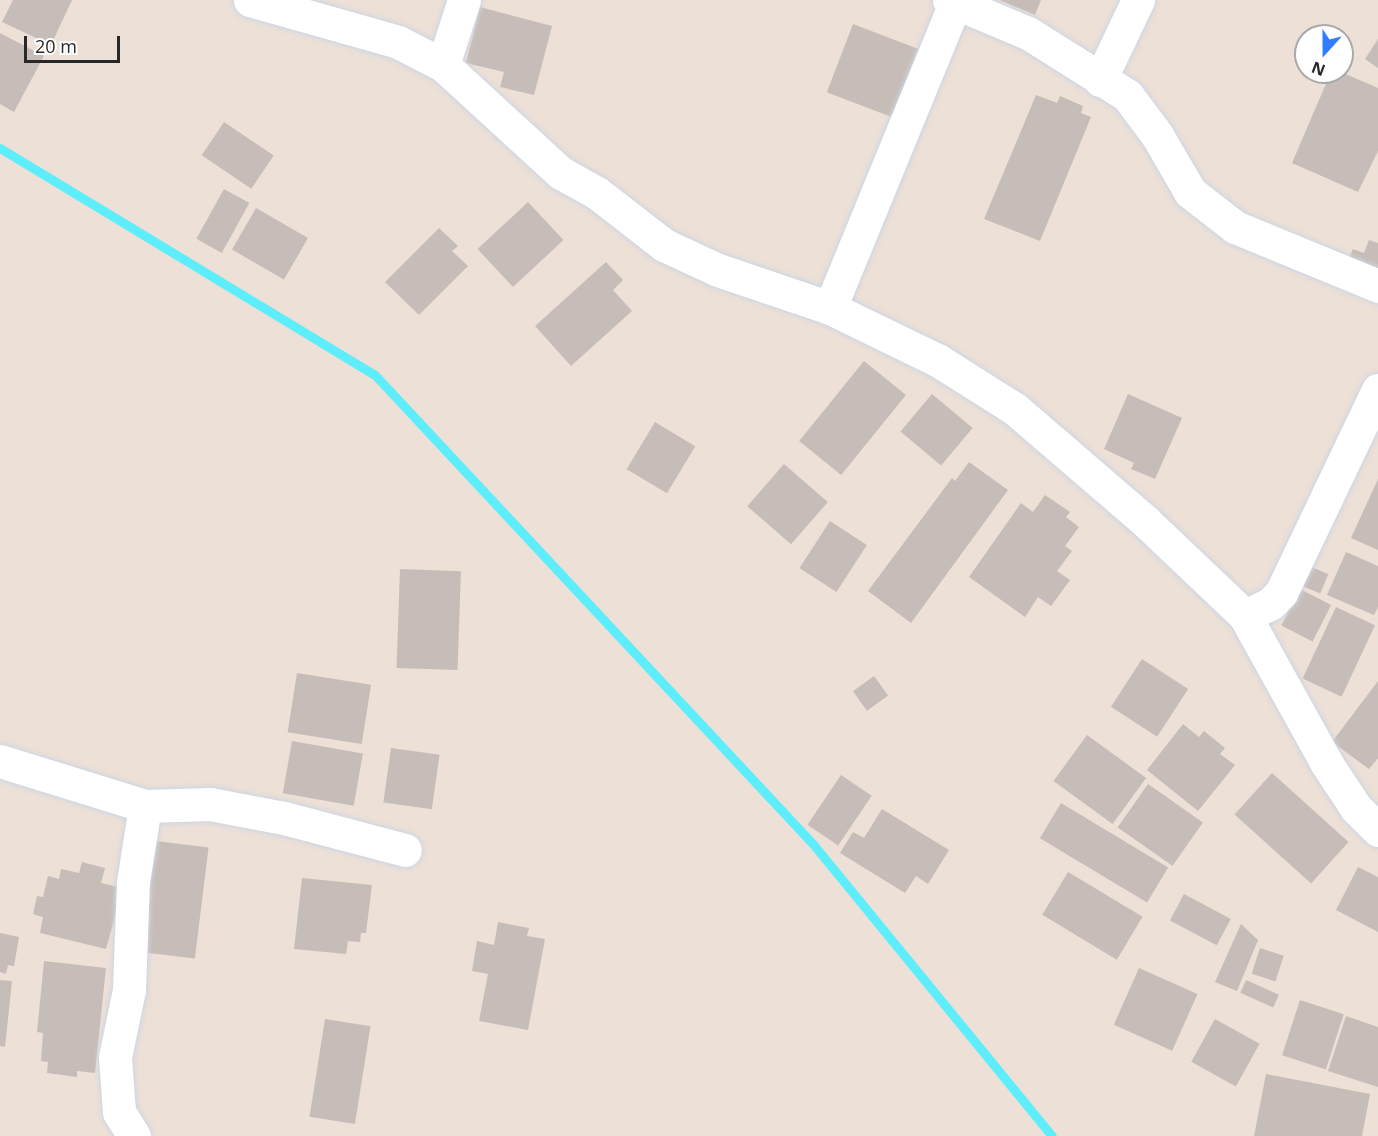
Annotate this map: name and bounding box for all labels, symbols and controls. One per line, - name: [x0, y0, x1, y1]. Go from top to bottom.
- scale bar: [27, 24, 123, 62]
- north arrow: [1294, 24, 1354, 84]
- text: 20 m: [35, 34, 77, 58]
- text: N: [1308, 56, 1328, 82]

